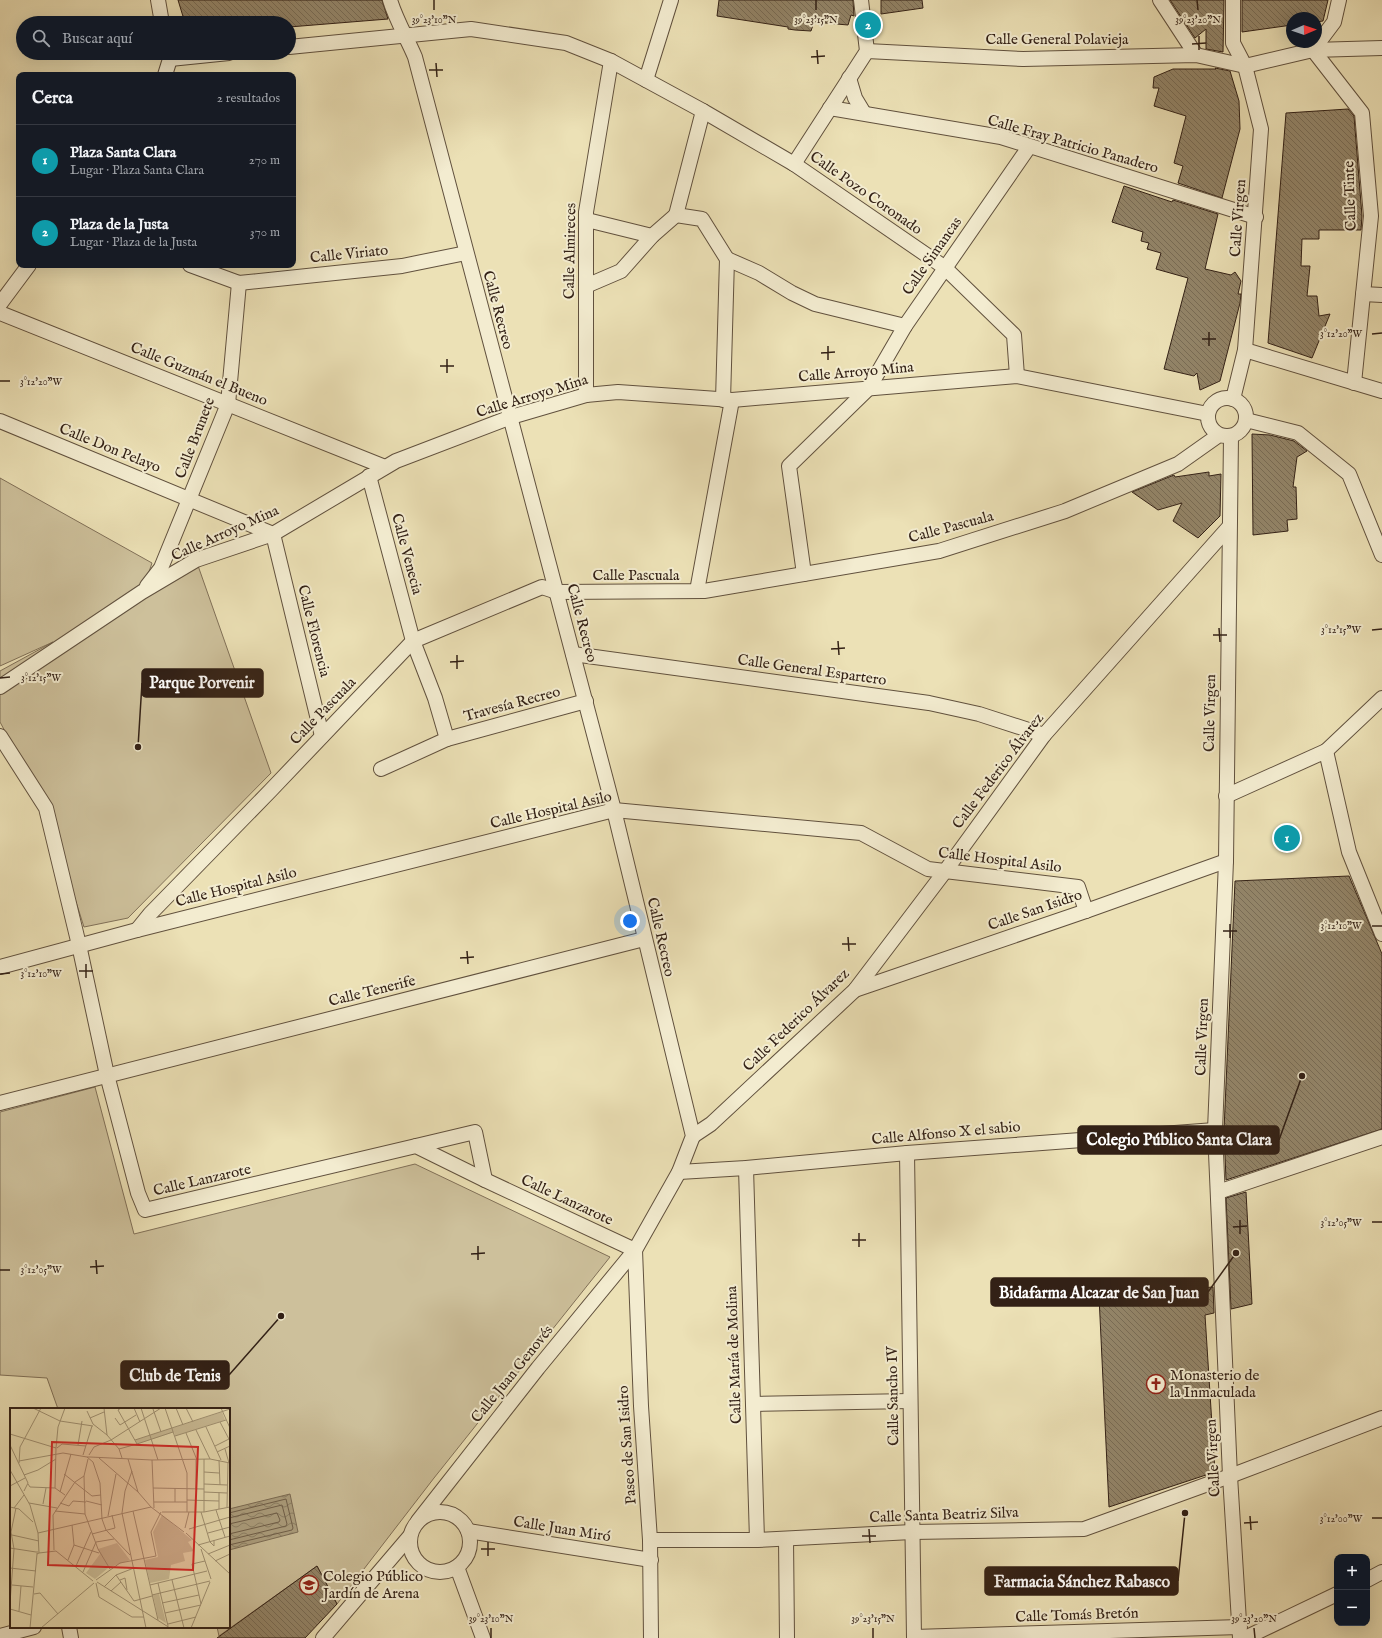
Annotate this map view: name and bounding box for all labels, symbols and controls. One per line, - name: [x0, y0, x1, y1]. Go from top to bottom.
- pin: 2: [855, 10, 881, 40]
- north arrow: [1286, 12, 1322, 48]
- text: 39°23'10"N: [412, 14, 457, 27]
- text: 39°23'15"N: [794, 14, 838, 27]
- text: 39°23'20"N: [1175, 14, 1221, 27]
- search box: [16, 16, 296, 60]
- icon: search: [30, 27, 52, 49]
- text: Buscar aquí: [62, 29, 132, 48]
- street label: Calle General Polavieja: [986, 30, 1129, 49]
- text: Cerca: [32, 88, 73, 109]
- text: 2 resultados: [217, 90, 280, 107]
- street label: Calle Fray Patricio Panadero: [985, 111, 1161, 177]
- text: Plaza Santa Clara: [70, 143, 176, 162]
- street label: Calle Pozo Coronado: [806, 147, 926, 239]
- text: 1: [43, 152, 47, 169]
- text: 270 m: [249, 152, 280, 169]
- street label: Calle Tinte: [1339, 160, 1361, 232]
- text: Lugar · Plaza Santa Clara: [70, 162, 204, 179]
- street label: Calle Virgen: [1226, 179, 1250, 257]
- street label: Calle Almireces: [560, 203, 580, 299]
- street label: Calle Simancas: [898, 213, 966, 299]
- text: Plaza de la Justa: [70, 215, 168, 234]
- text: 2: [42, 224, 48, 241]
- text: 370 m: [250, 224, 280, 241]
- text: Lugar · Plaza de la Justa: [70, 234, 197, 251]
- street label: Calle Viriato: [309, 240, 389, 268]
- street label: Calle Recreo: [478, 269, 518, 351]
- text: 3°12'20"W: [1320, 328, 1363, 341]
- street label: Calle Guzmán el Bueno: [128, 338, 270, 410]
- street label: Calle Arroyo Mina: [798, 357, 915, 387]
- street label: Calle Arroyo Mina: [474, 370, 591, 422]
- text: 3°12'20"W: [20, 376, 63, 389]
- street label: Calle Brunete: [171, 395, 219, 481]
- street label: Calle Don Pelayo: [56, 419, 164, 477]
- street label: Calle Arroyo Mina: [168, 501, 282, 565]
- street label: Calle Pascuala: [906, 506, 996, 547]
- street label: Calle Venecia: [387, 511, 427, 597]
- street label: Calle Pascuala: [592, 566, 680, 585]
- street label: Calle Recreo: [562, 582, 602, 664]
- street label: Calle Florencia: [293, 583, 335, 680]
- text: 3°12'15"W: [1321, 624, 1361, 637]
- street label: Calle General Espartero: [736, 650, 888, 690]
- callout: Parque Porvenir: [142, 669, 263, 697]
- text: 3°12'15"W: [21, 672, 61, 685]
- street label: Calle Pascuala: [286, 673, 360, 749]
- text: Parque Porvenir: [149, 674, 255, 694]
- street label: Calle Virgen: [1200, 674, 1220, 752]
- street label: Travesía Recreo: [462, 682, 562, 726]
- street label: Calle Federico Álvarez: [948, 709, 1048, 833]
- street label: Calle Hospital Asilo: [488, 787, 614, 833]
- pin: 1: [1274, 823, 1300, 853]
- street label: Calle Hospital Asilo: [937, 843, 1063, 877]
- street label: Calle Hospital Asilo: [173, 863, 299, 911]
- street label: Calle San Isidro: [985, 885, 1085, 935]
- street label: Calle Recreo: [643, 896, 679, 978]
- your location: [620, 911, 640, 931]
- text: 3°12'10"W: [1320, 920, 1362, 933]
- street label: Calle Federico Álvarez: [739, 964, 853, 1076]
- text: 3°12'10"W: [20, 968, 62, 981]
- street label: Calle Tenerife: [327, 971, 417, 1011]
- street label: Calle Virgen: [1191, 998, 1213, 1076]
- street label: Calle Alfonso X el sabio: [871, 1117, 1021, 1149]
- callout: Colegio Público Santa Clara: [1078, 1126, 1279, 1154]
- text: Colegio Público Santa Clara: [1086, 1131, 1273, 1151]
- street label: Calle Lanzarote: [151, 1160, 253, 1200]
- street label: Calle Lanzarote: [518, 1170, 616, 1230]
- text: 3°12'05"W: [1320, 1217, 1362, 1230]
- text: 3°12'05"W: [20, 1264, 62, 1277]
- callout: Bidafarma Alcazar de San Juan: [991, 1278, 1208, 1306]
- text: Bidafarma Alcazar de San Juan: [999, 1284, 1200, 1304]
- street label: Calle María de Molina: [722, 1285, 746, 1424]
- street label: Calle Juan Genovés: [467, 1321, 557, 1427]
- street label: Calle Sancho IV: [883, 1345, 903, 1446]
- callout: Club de Tenis: [121, 1361, 229, 1389]
- place label: Monasterio de la Inmaculada: [1170, 1366, 1260, 1402]
- text: Club de Tenis: [129, 1367, 221, 1387]
- church icon: Monasterio de la Inmaculada: [1145, 1373, 1167, 1395]
- street label: Paseo de San Isidro: [613, 1385, 641, 1505]
- inset map: [10, 1408, 230, 1628]
- street label: Calle Virgen: [1201, 1419, 1225, 1497]
- street label: Calle Santa Beatriz Silva: [869, 1503, 1020, 1527]
- street label: Calle Juan Miró: [512, 1512, 612, 1546]
- text: 3°12'00"W: [1320, 1513, 1363, 1526]
- map controls: [1334, 1554, 1370, 1626]
- button: +: [1334, 1554, 1370, 1590]
- place label: Colegio Público Jardín de Arena: [321, 1567, 423, 1603]
- callout: Farmacia Sánchez Rabasco: [985, 1567, 1178, 1595]
- text: Farmacia Sánchez Rabasco: [994, 1573, 1171, 1593]
- school or university icon: Colegio Público Jardín de Arena: [298, 1574, 320, 1596]
- button: −: [1334, 1590, 1370, 1626]
- street label: Calle Tomás Bretón: [1015, 1603, 1139, 1627]
- text: 39°23'10"N: [469, 1613, 514, 1626]
- text: 39°23'15"N: [851, 1613, 895, 1626]
- text: 39°23'20"N: [1231, 1613, 1277, 1626]

